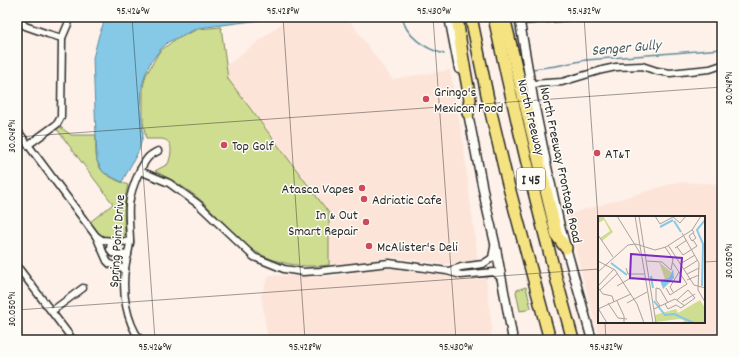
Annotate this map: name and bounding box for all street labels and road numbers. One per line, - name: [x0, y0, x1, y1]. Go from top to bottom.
- street label: North Freeway: [511, 77, 549, 158]
- street label: North Freeway Frontage Road: [534, 86, 586, 245]
- road number: I 45: [517, 168, 545, 190]
- street label: Spring Point Drive: [105, 194, 131, 288]

